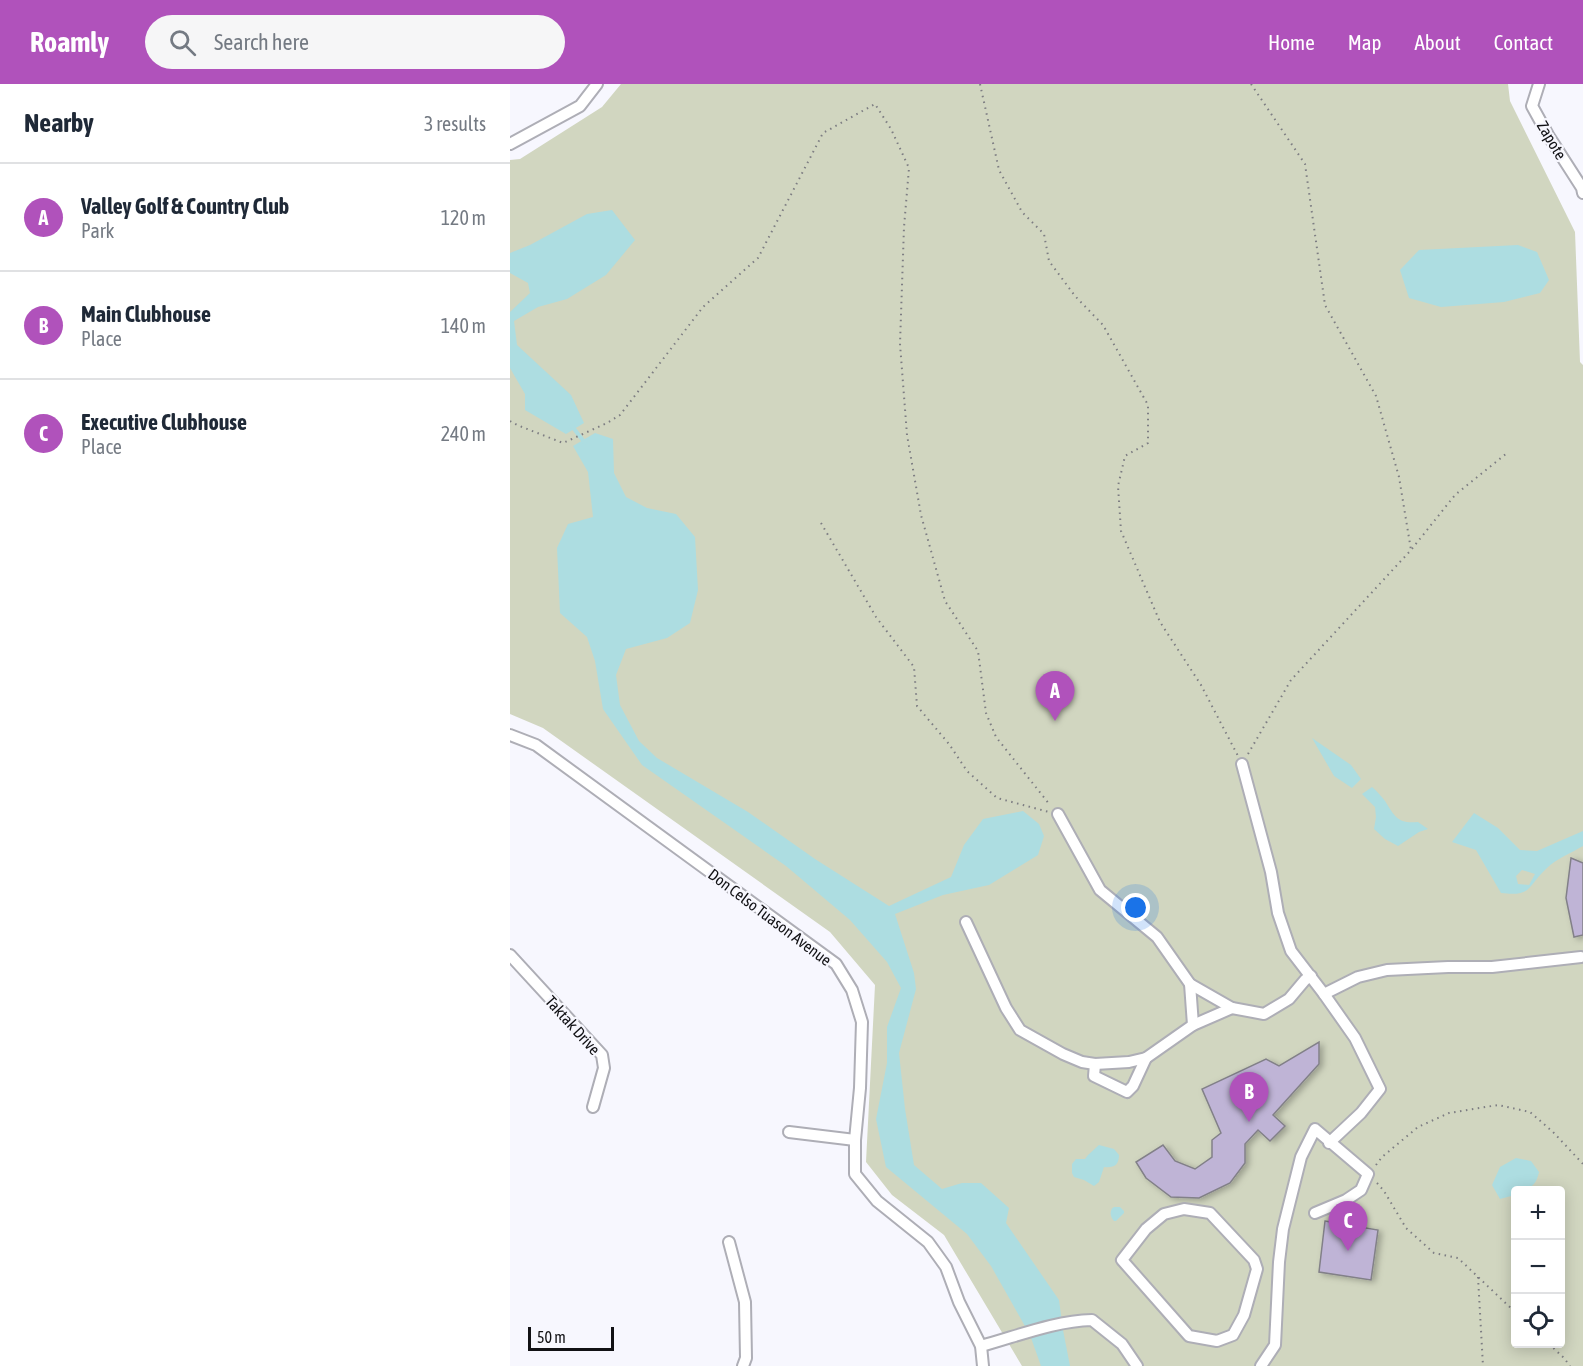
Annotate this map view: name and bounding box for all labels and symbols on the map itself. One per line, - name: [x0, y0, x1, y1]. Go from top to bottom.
- street label: Zapote: [1533, 118, 1570, 163]
- pin: A: [1036, 672, 1074, 721]
- street label: Don Celso Tuason Avenue: [705, 865, 835, 969]
- your location: [1121, 893, 1150, 922]
- street label: Taktak Drive: [542, 992, 604, 1058]
- pin: B: [1230, 1072, 1268, 1122]
- pin: C: [1328, 1202, 1368, 1251]
- scale bar: [528, 1324, 614, 1352]

